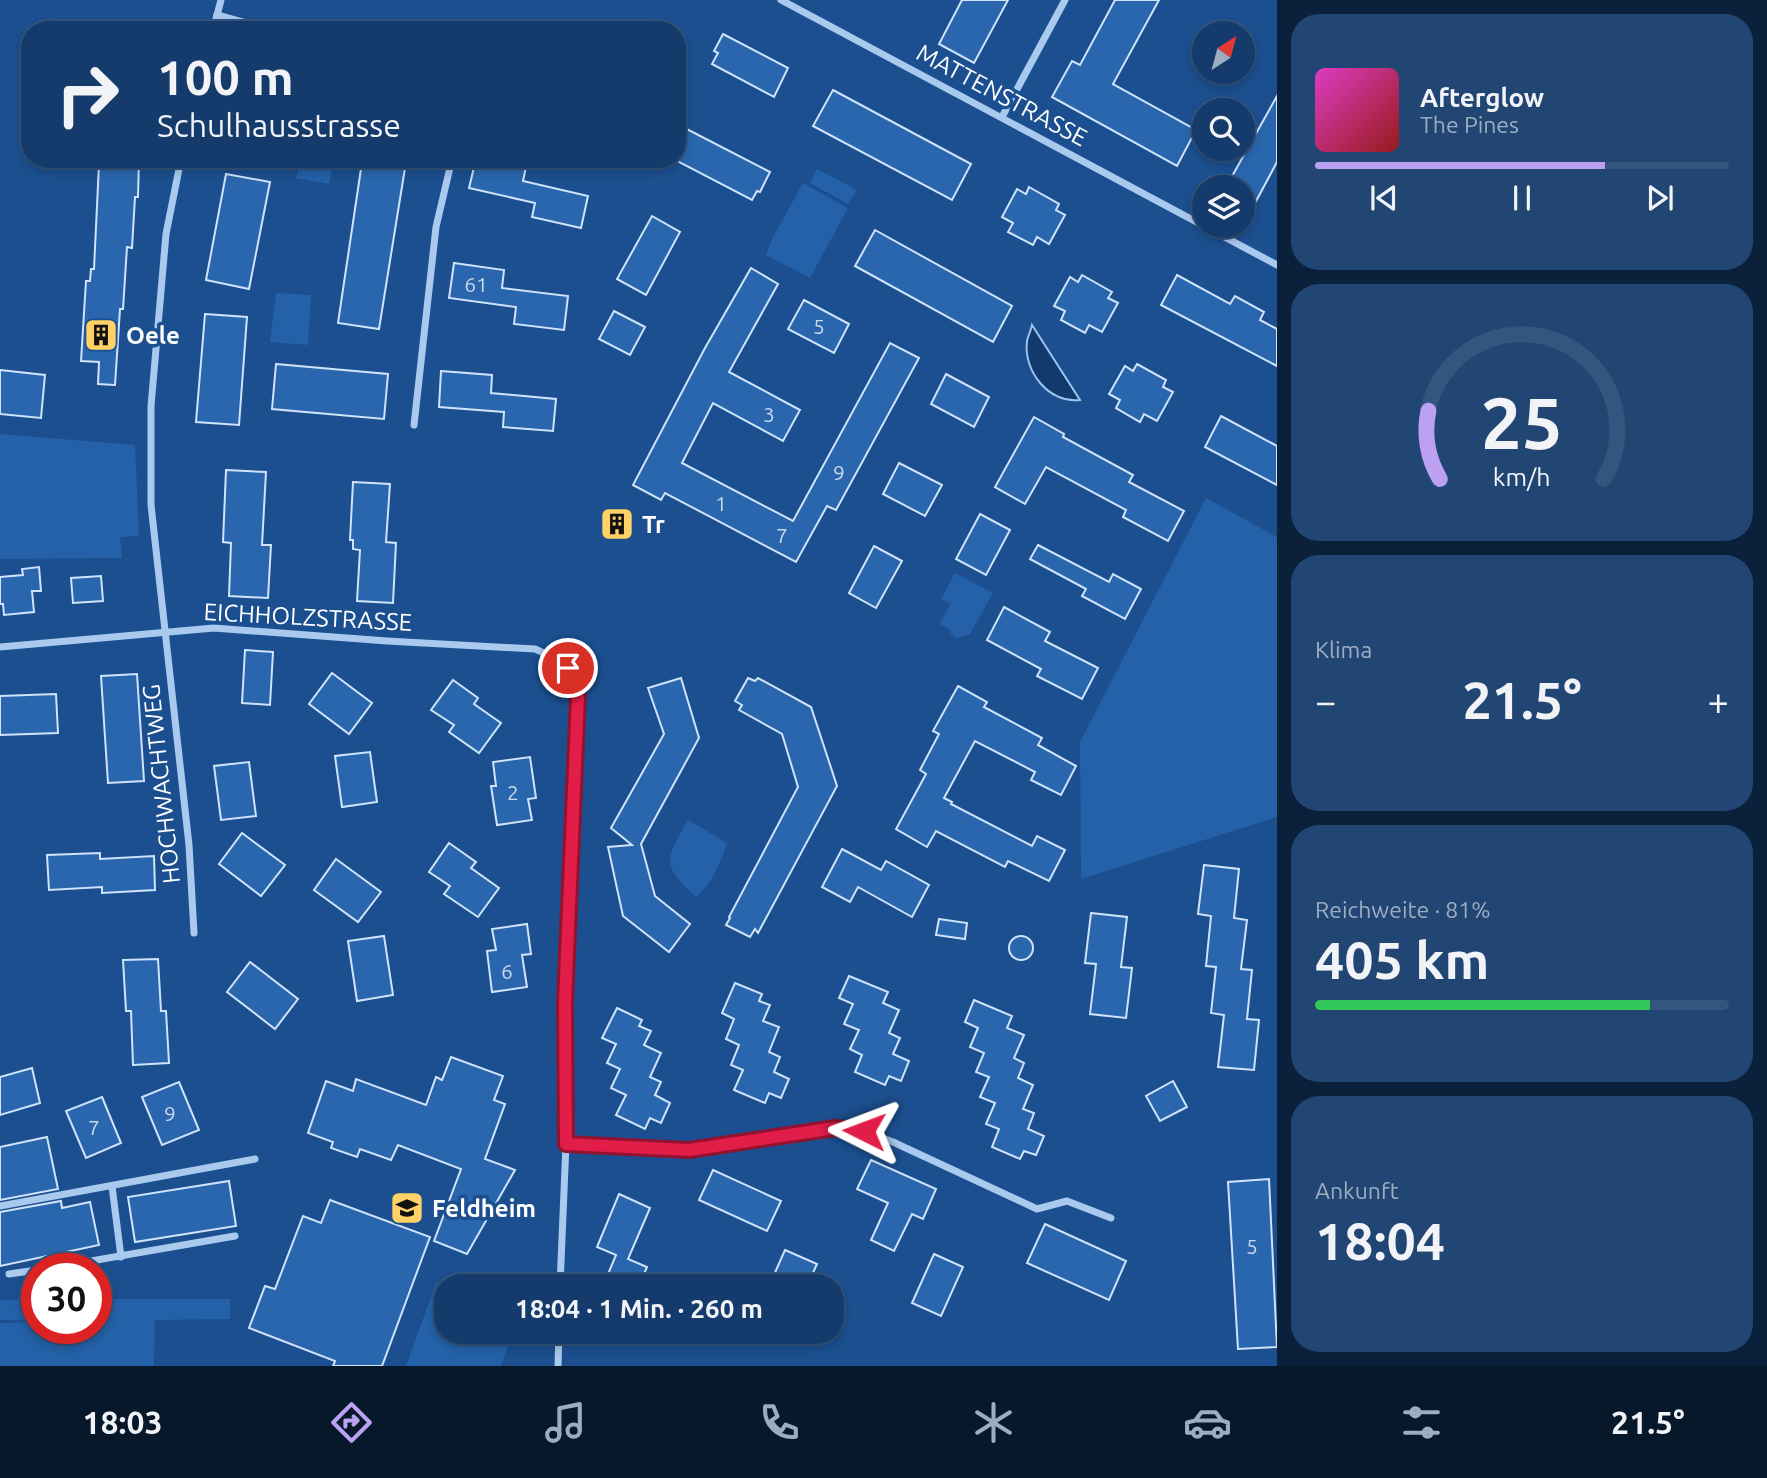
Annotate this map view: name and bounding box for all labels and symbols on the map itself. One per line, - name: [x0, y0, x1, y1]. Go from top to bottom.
- north arrow: [1192, 21, 1255, 84]
- street label: MATTENSTRASSE: [912, 39, 1092, 151]
- house number: 61: [464, 272, 488, 296]
- house number: 5: [813, 314, 825, 338]
- building icon: Oele: [82, 316, 120, 354]
- place label: Oele: [126, 322, 180, 349]
- house number: 3: [763, 402, 775, 426]
- house number: 9: [833, 460, 845, 484]
- house number: 1: [715, 491, 727, 515]
- building icon: Tr: [598, 505, 636, 543]
- place label: Tr: [642, 511, 665, 538]
- house number: 7: [776, 523, 788, 547]
- street label: EICHHOLZSTRASSE: [203, 598, 413, 636]
- pin: [538, 638, 598, 698]
- street label: HOCHWACHTWEG: [137, 683, 185, 885]
- house number: 2: [507, 780, 519, 804]
- house number: 6: [501, 959, 513, 983]
- position arrow: [827, 1094, 901, 1168]
- house number: 9: [164, 1101, 176, 1125]
- house number: 7: [88, 1115, 100, 1139]
- school or university icon: Feldheim: [388, 1189, 426, 1227]
- place label: Feldheim: [432, 1195, 536, 1222]
- house number: 5: [1246, 1234, 1258, 1258]
- speed limit sign: 30: [21, 1253, 112, 1344]

